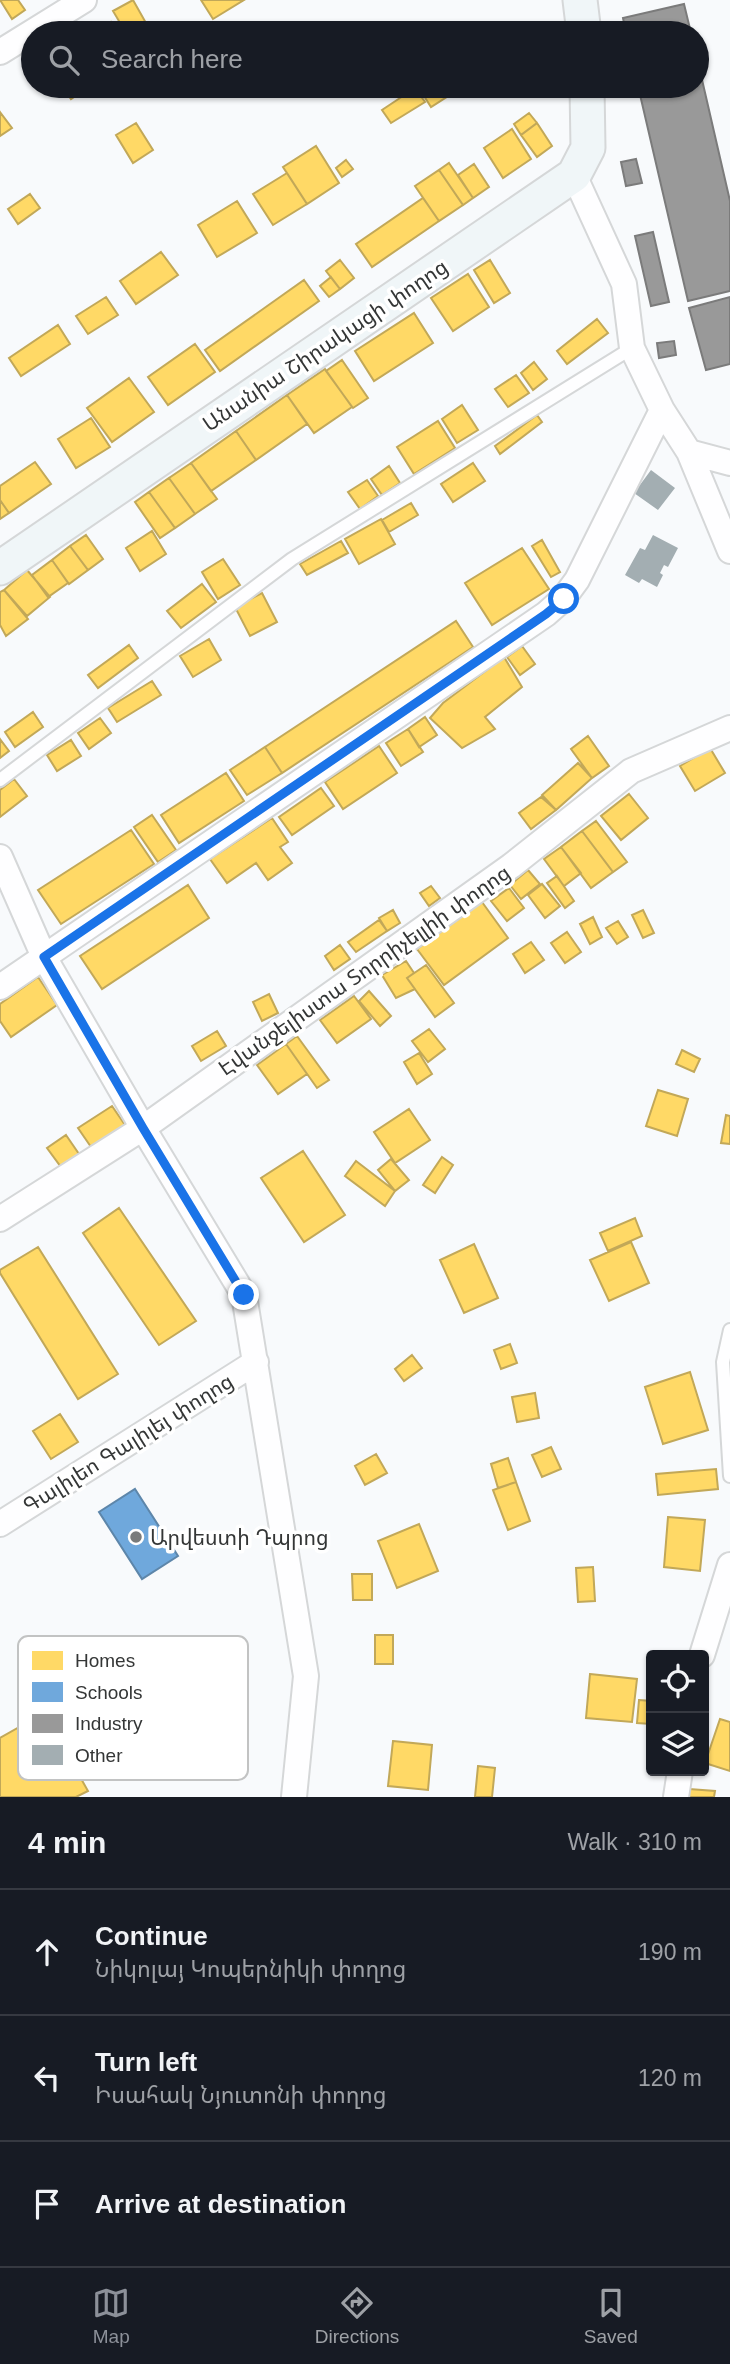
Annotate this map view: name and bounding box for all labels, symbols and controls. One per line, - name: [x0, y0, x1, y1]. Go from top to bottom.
- search box: [21, 21, 709, 98]
- icon: search: [45, 41, 83, 79]
- text: Search here: [101, 44, 243, 74]
- street label: Անանիա Շիրակացի փողոց: [198, 254, 452, 436]
- route start: [548, 583, 579, 614]
- street label: Էվանջելիստա Տորրիչելլիի փողոց: [214, 860, 515, 1081]
- route end: [228, 1279, 259, 1310]
- street label: Գալիլեո Գալիլեյ փողոց: [19, 1369, 238, 1518]
- place label: Արվեստի Դպրոց: [150, 1526, 329, 1550]
- marker: Արվեստի Դպրոց: [128, 1529, 144, 1545]
- legend: [18, 1636, 248, 1780]
- text: Homes: [75, 1650, 135, 1671]
- map controls: [646, 1650, 709, 1776]
- button: locate: [646, 1650, 709, 1713]
- text: Schools: [75, 1682, 143, 1703]
- text: Industry: [75, 1713, 143, 1734]
- button: layers: [646, 1713, 709, 1776]
- text: Other: [75, 1745, 123, 1766]
- text: 4 min: [28, 1826, 106, 1859]
- text: Walk · 310 m: [567, 1829, 702, 1855]
- text: Continue: [95, 1921, 208, 1951]
- icon: ahead: [28, 1933, 66, 1971]
- text: 190 m: [638, 1939, 702, 1965]
- text: Նիկոլայ Կոպերնիկի փողոց: [95, 1956, 406, 1982]
- text: Turn left: [95, 2047, 197, 2077]
- icon: left: [28, 2059, 66, 2097]
- text: 120 m: [638, 2065, 702, 2091]
- text: Իսահակ Նյուտոնի փողոց: [95, 2082, 387, 2108]
- icon: arrive: [28, 2185, 66, 2223]
- text: Arrive at destination: [95, 2189, 346, 2219]
- tab: Map: [92, 2284, 130, 2348]
- tab: Directions: [315, 2284, 399, 2348]
- tab: Saved: [584, 2284, 638, 2348]

